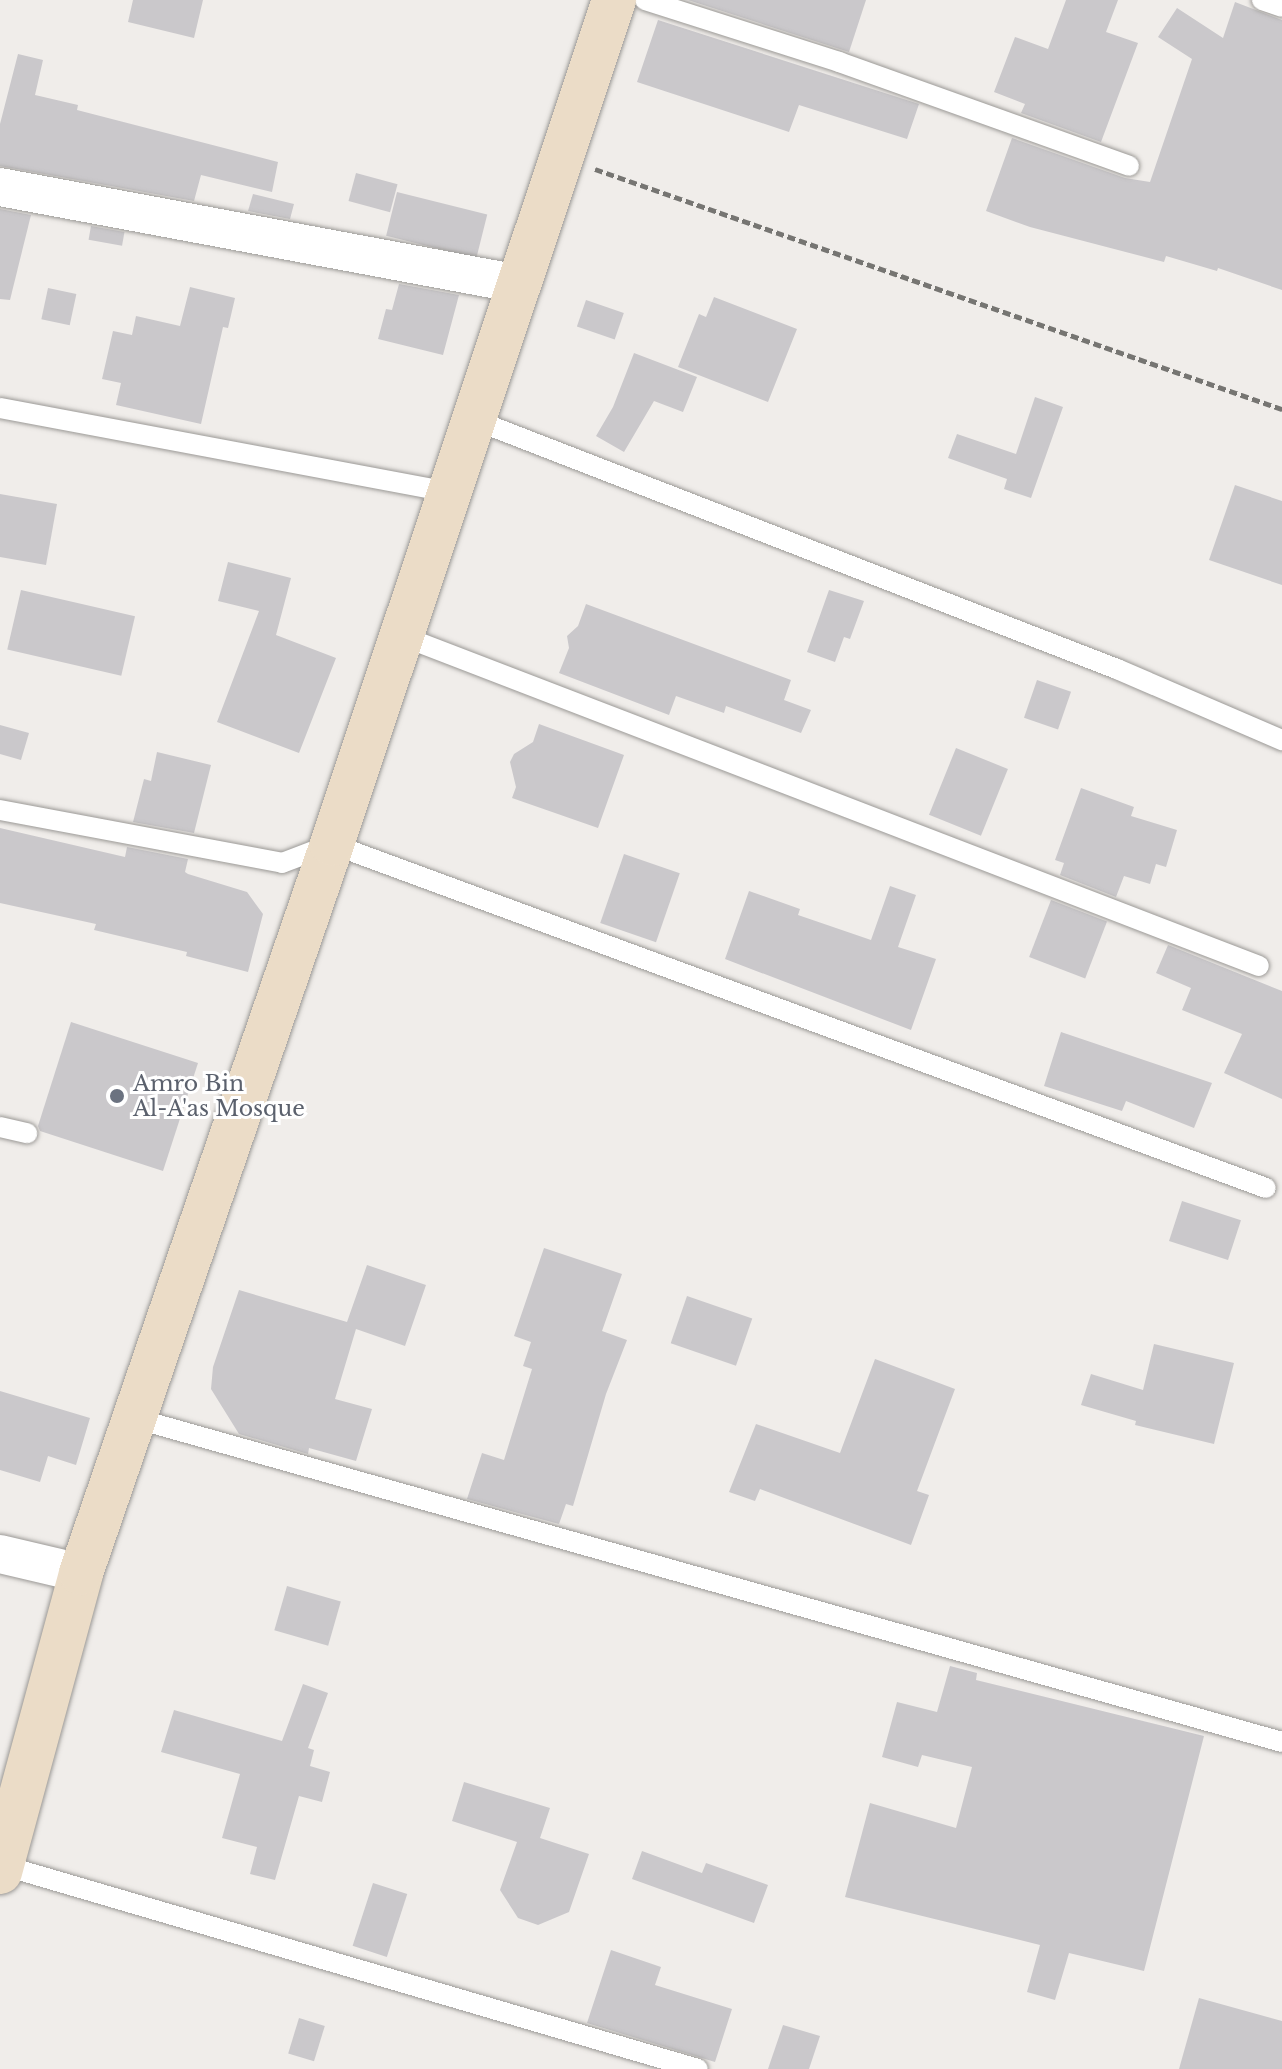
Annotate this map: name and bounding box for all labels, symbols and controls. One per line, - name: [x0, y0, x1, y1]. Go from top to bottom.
- place label: Amro Bin Al-A'as Mosque: [133, 1070, 305, 1122]
- marker: Amro Bin Al-A'as Mosque: [108, 1087, 126, 1105]

